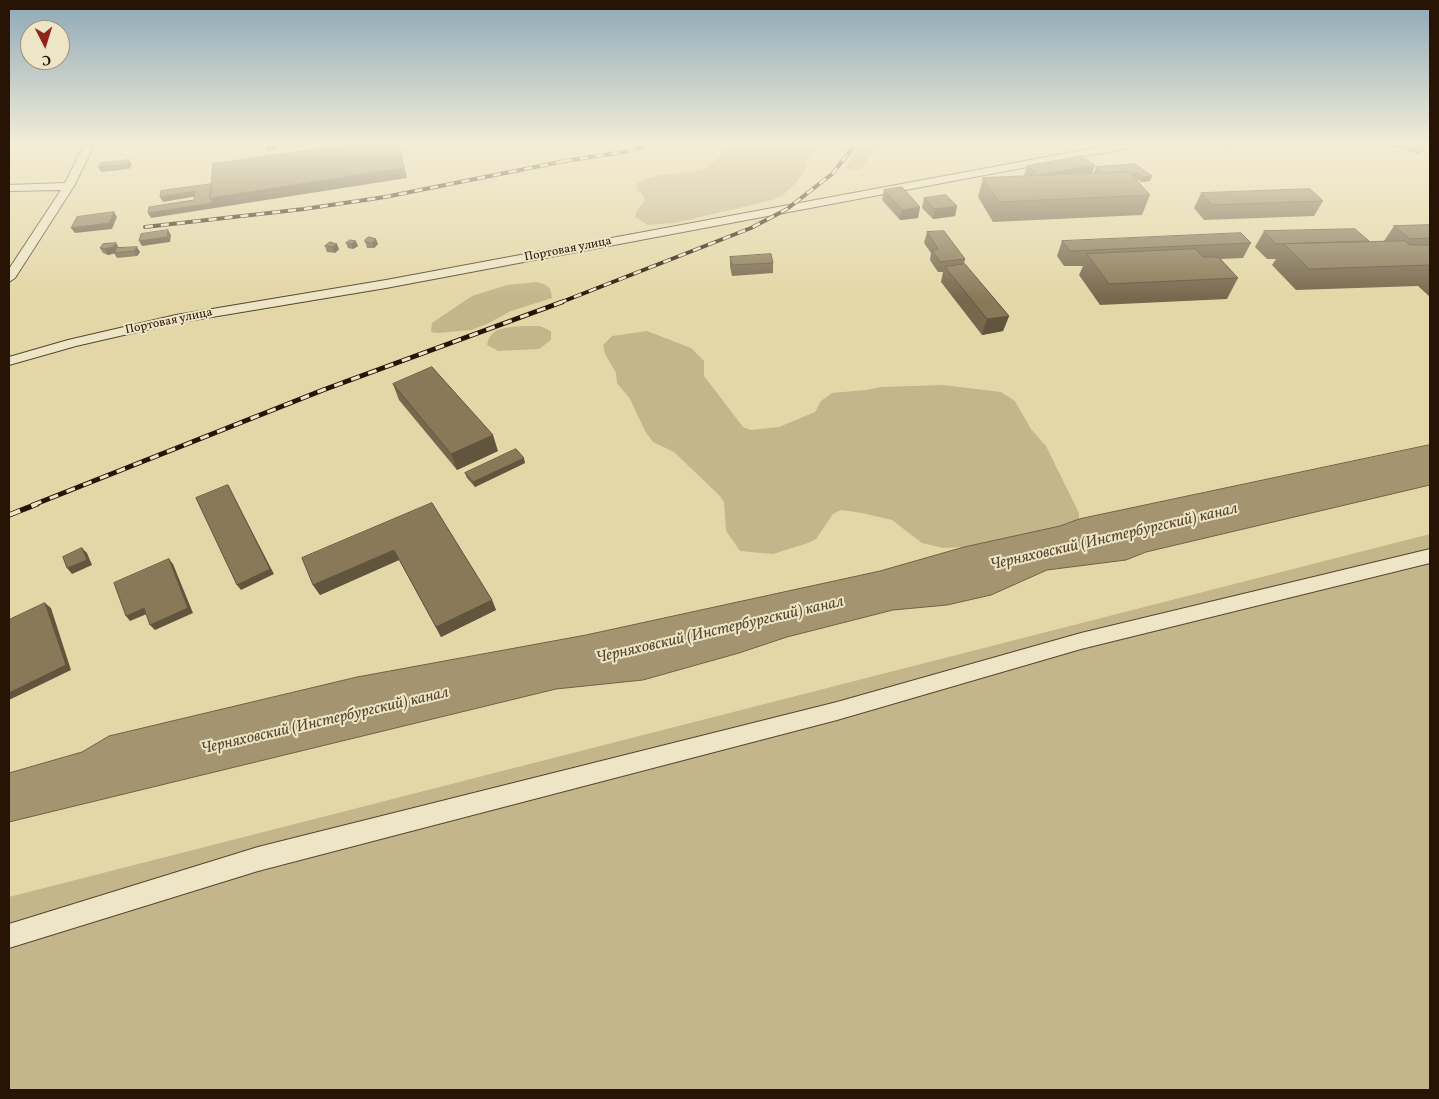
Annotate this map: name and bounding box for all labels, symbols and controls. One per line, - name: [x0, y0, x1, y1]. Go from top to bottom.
- north arrow: [20, 20, 70, 70]
- text: С: [41, 50, 52, 69]
- street label: Портовая улица: [523, 234, 613, 266]
- street label: Портовая улица: [124, 306, 214, 338]
- water label: Черняховский (Инстербургский) канал: [988, 500, 1240, 576]
- water label: Черняховский (Инстербургский) канал: [594, 593, 846, 669]
- water label: Черняховский (Инстербургский) канал: [199, 684, 451, 760]

